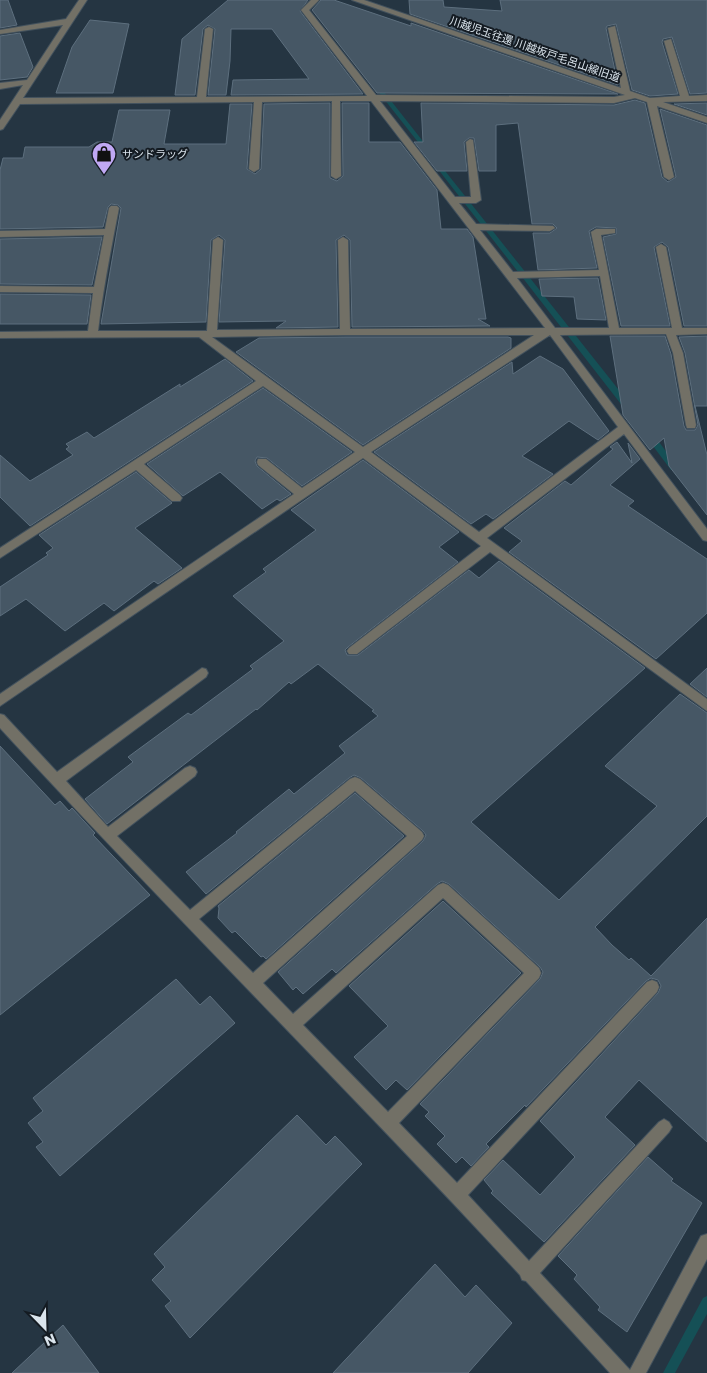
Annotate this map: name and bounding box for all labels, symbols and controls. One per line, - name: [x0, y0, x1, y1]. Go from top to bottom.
- street label: 川越児玉往還 川越坂戸毛呂山線旧道: [448, 12, 622, 86]
- shop icon: サンドラッグ: [91, 141, 117, 175]
- place label: サンドラッグ: [122, 146, 188, 162]
- north arrow: [20, 1303, 70, 1353]
- text: N: [41, 1329, 59, 1351]

